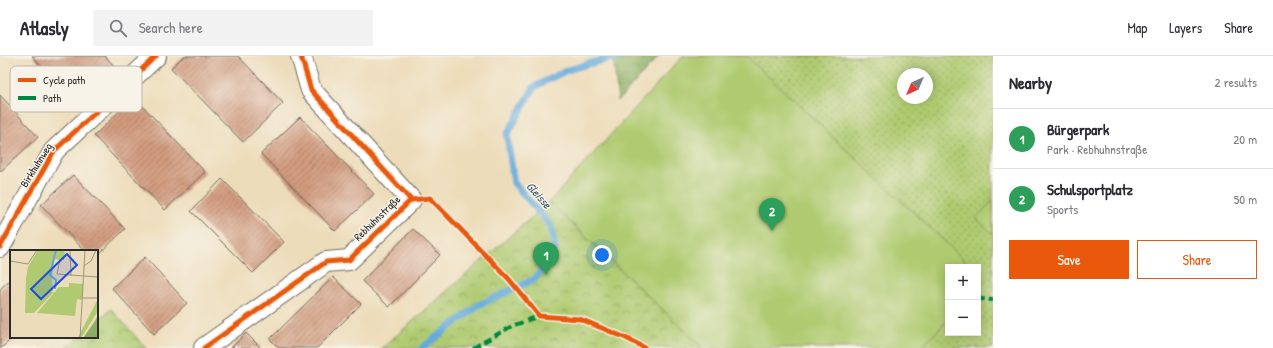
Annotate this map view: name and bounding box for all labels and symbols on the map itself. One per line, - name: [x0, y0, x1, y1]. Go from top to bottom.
- legend: [10, 66, 142, 112]
- north arrow: [897, 68, 933, 104]
- text: Cycle path: [43, 73, 86, 87]
- text: Path: [43, 91, 61, 105]
- street label: Birkhuhnweg: [17, 140, 55, 190]
- water label: Gleisse: [523, 178, 556, 213]
- street label: Rebhuhnstraße: [351, 192, 404, 244]
- pin: 2: [759, 198, 785, 231]
- pin: 1: [533, 242, 559, 275]
- your location: [592, 245, 612, 265]
- inset map: [10, 250, 98, 338]

